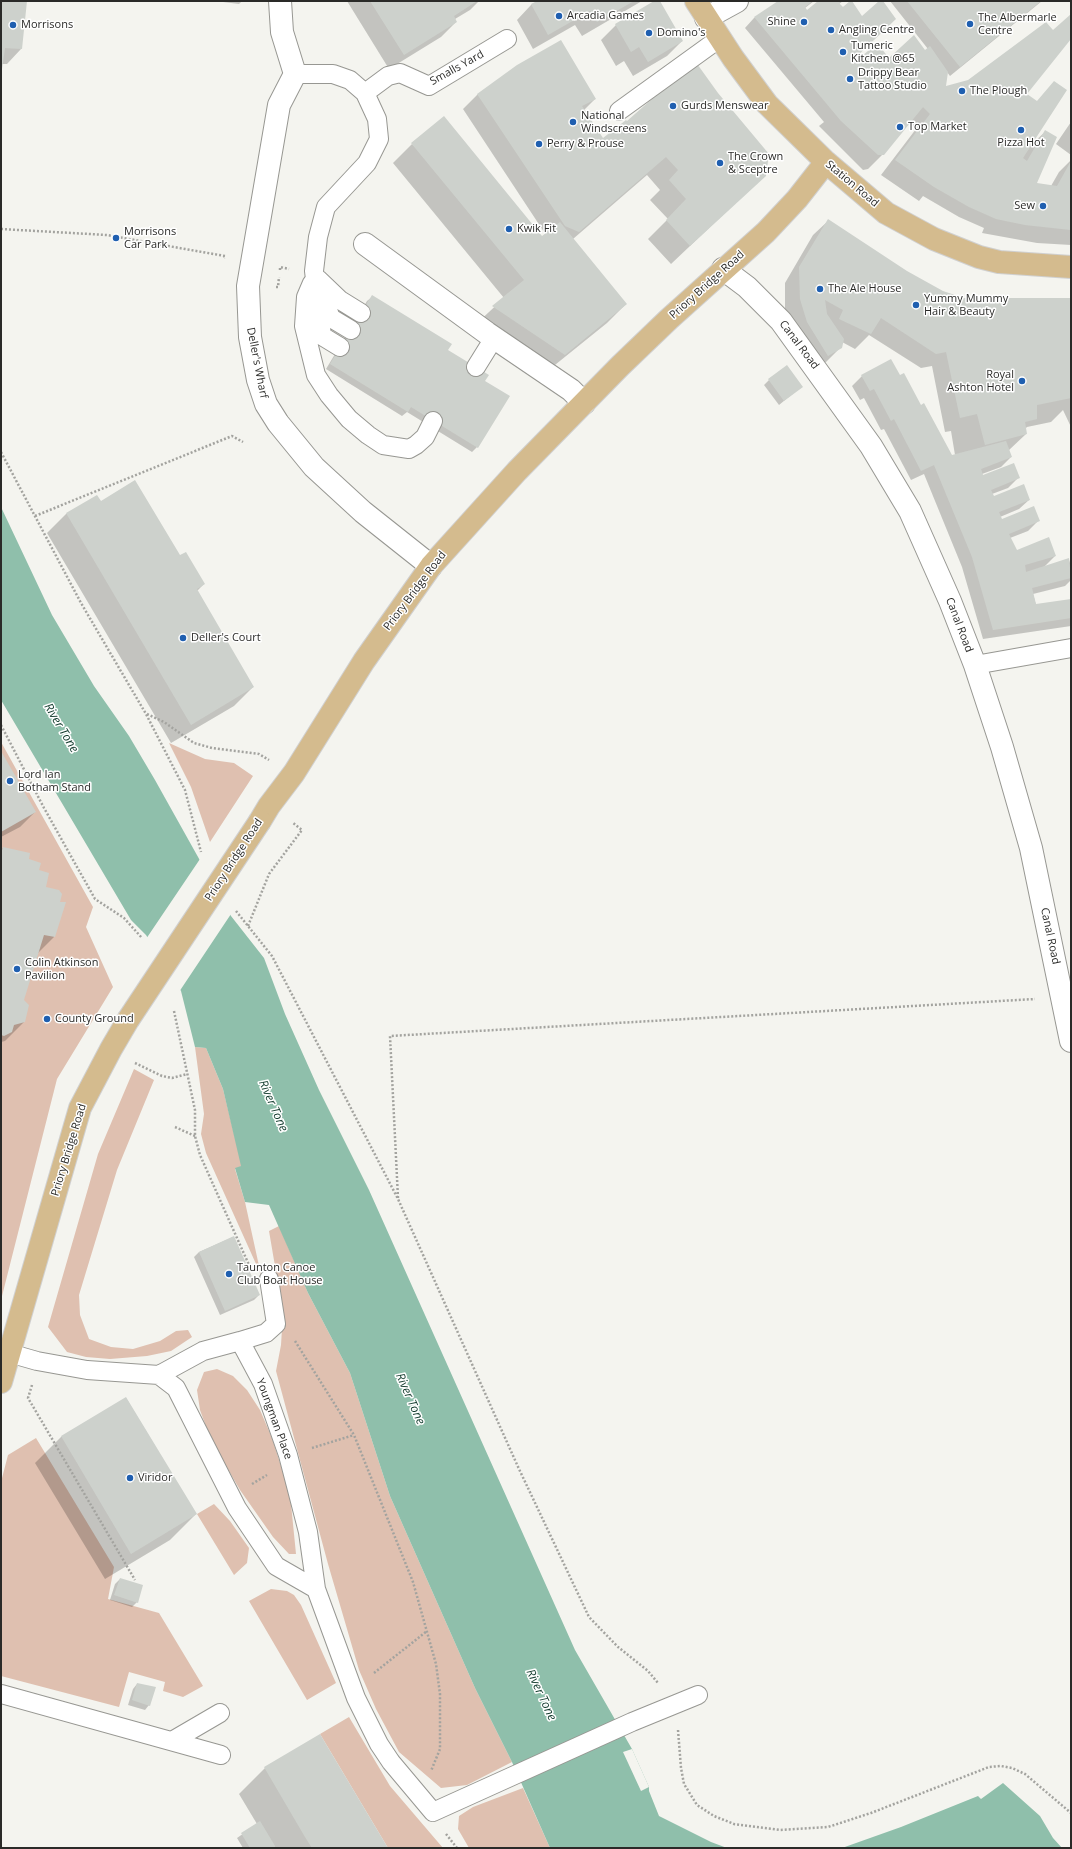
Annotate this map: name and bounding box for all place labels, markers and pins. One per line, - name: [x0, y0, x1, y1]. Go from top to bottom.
- place label: Arcadia Games: [567, 9, 644, 23]
- marker: Arcadia Games: [554, 11, 564, 21]
- place label: The Albermarle Centre: [978, 11, 1057, 37]
- place label: Shine: [768, 15, 796, 29]
- marker: Shine: [799, 17, 809, 27]
- place label: Morrisons: [21, 18, 73, 32]
- marker: The Albermarle Centre: [965, 19, 975, 29]
- marker: Morrisons: [8, 20, 18, 30]
- place label: Angling Centre: [839, 23, 914, 37]
- marker: Angling Centre: [826, 25, 836, 35]
- place label: Domino's: [657, 26, 706, 40]
- marker: Domino's: [644, 28, 654, 38]
- place label: Tumeric Kitchen @65: [851, 39, 915, 65]
- marker: Tumeric Kitchen @65: [838, 47, 848, 57]
- place label: Drippy Bear Tattoo Studio: [858, 66, 927, 92]
- marker: Drippy Bear Tattoo Studio: [845, 74, 855, 84]
- place label: The Plough: [970, 84, 1027, 98]
- marker: The Plough: [957, 86, 967, 96]
- place label: Gurds Menswear: [681, 99, 768, 113]
- marker: Gurds Menswear: [668, 101, 678, 111]
- place label: National Windscreens: [581, 109, 647, 135]
- marker: National Windscreens: [568, 117, 578, 127]
- place label: Top Market: [908, 120, 967, 134]
- marker: Top Market: [895, 122, 905, 132]
- marker: Pizza Hot: [1016, 125, 1026, 135]
- place label: Pizza Hot: [997, 136, 1045, 150]
- place label: Perry & Prouse: [547, 137, 624, 151]
- marker: Perry & Prouse: [534, 139, 544, 149]
- place label: The Crown & Sceptre: [728, 150, 783, 176]
- marker: The Crown & Sceptre: [715, 158, 725, 168]
- place label: Sew: [1014, 199, 1035, 213]
- marker: Sew: [1038, 201, 1048, 211]
- place label: Kwik Fit: [517, 222, 556, 236]
- marker: Kwik Fit: [504, 224, 514, 234]
- place label: Morrisons Car Park: [124, 225, 176, 251]
- marker: Morrisons Car Park: [111, 233, 121, 243]
- place label: The Ale House: [828, 282, 901, 296]
- marker: The Ale House: [815, 284, 825, 294]
- place label: Yummy Mummy Hair & Beauty: [924, 292, 1008, 318]
- marker: Yummy Mummy Hair & Beauty: [911, 300, 921, 310]
- place label: Royal Ashton Hotel: [947, 368, 1014, 394]
- marker: Royal Ashton Hotel: [1017, 376, 1027, 386]
- place label: Deller's Court: [191, 631, 261, 645]
- marker: Deller's Court: [178, 633, 188, 643]
- place label: Lord Ian Botham Stand: [18, 768, 91, 794]
- marker: Lord Ian Botham Stand: [5, 776, 15, 786]
- place label: Colin Atkinson Pavilion: [25, 956, 98, 982]
- marker: Colin Atkinson Pavilion: [12, 964, 22, 974]
- place label: County Ground: [55, 1012, 134, 1026]
- marker: County Ground: [42, 1014, 52, 1024]
- place label: Taunton Canoe Club Boat House: [237, 1261, 323, 1287]
- marker: Taunton Canoe Club Boat House: [224, 1269, 234, 1279]
- place label: Viridor: [138, 1471, 172, 1485]
- marker: Viridor: [125, 1473, 135, 1483]

